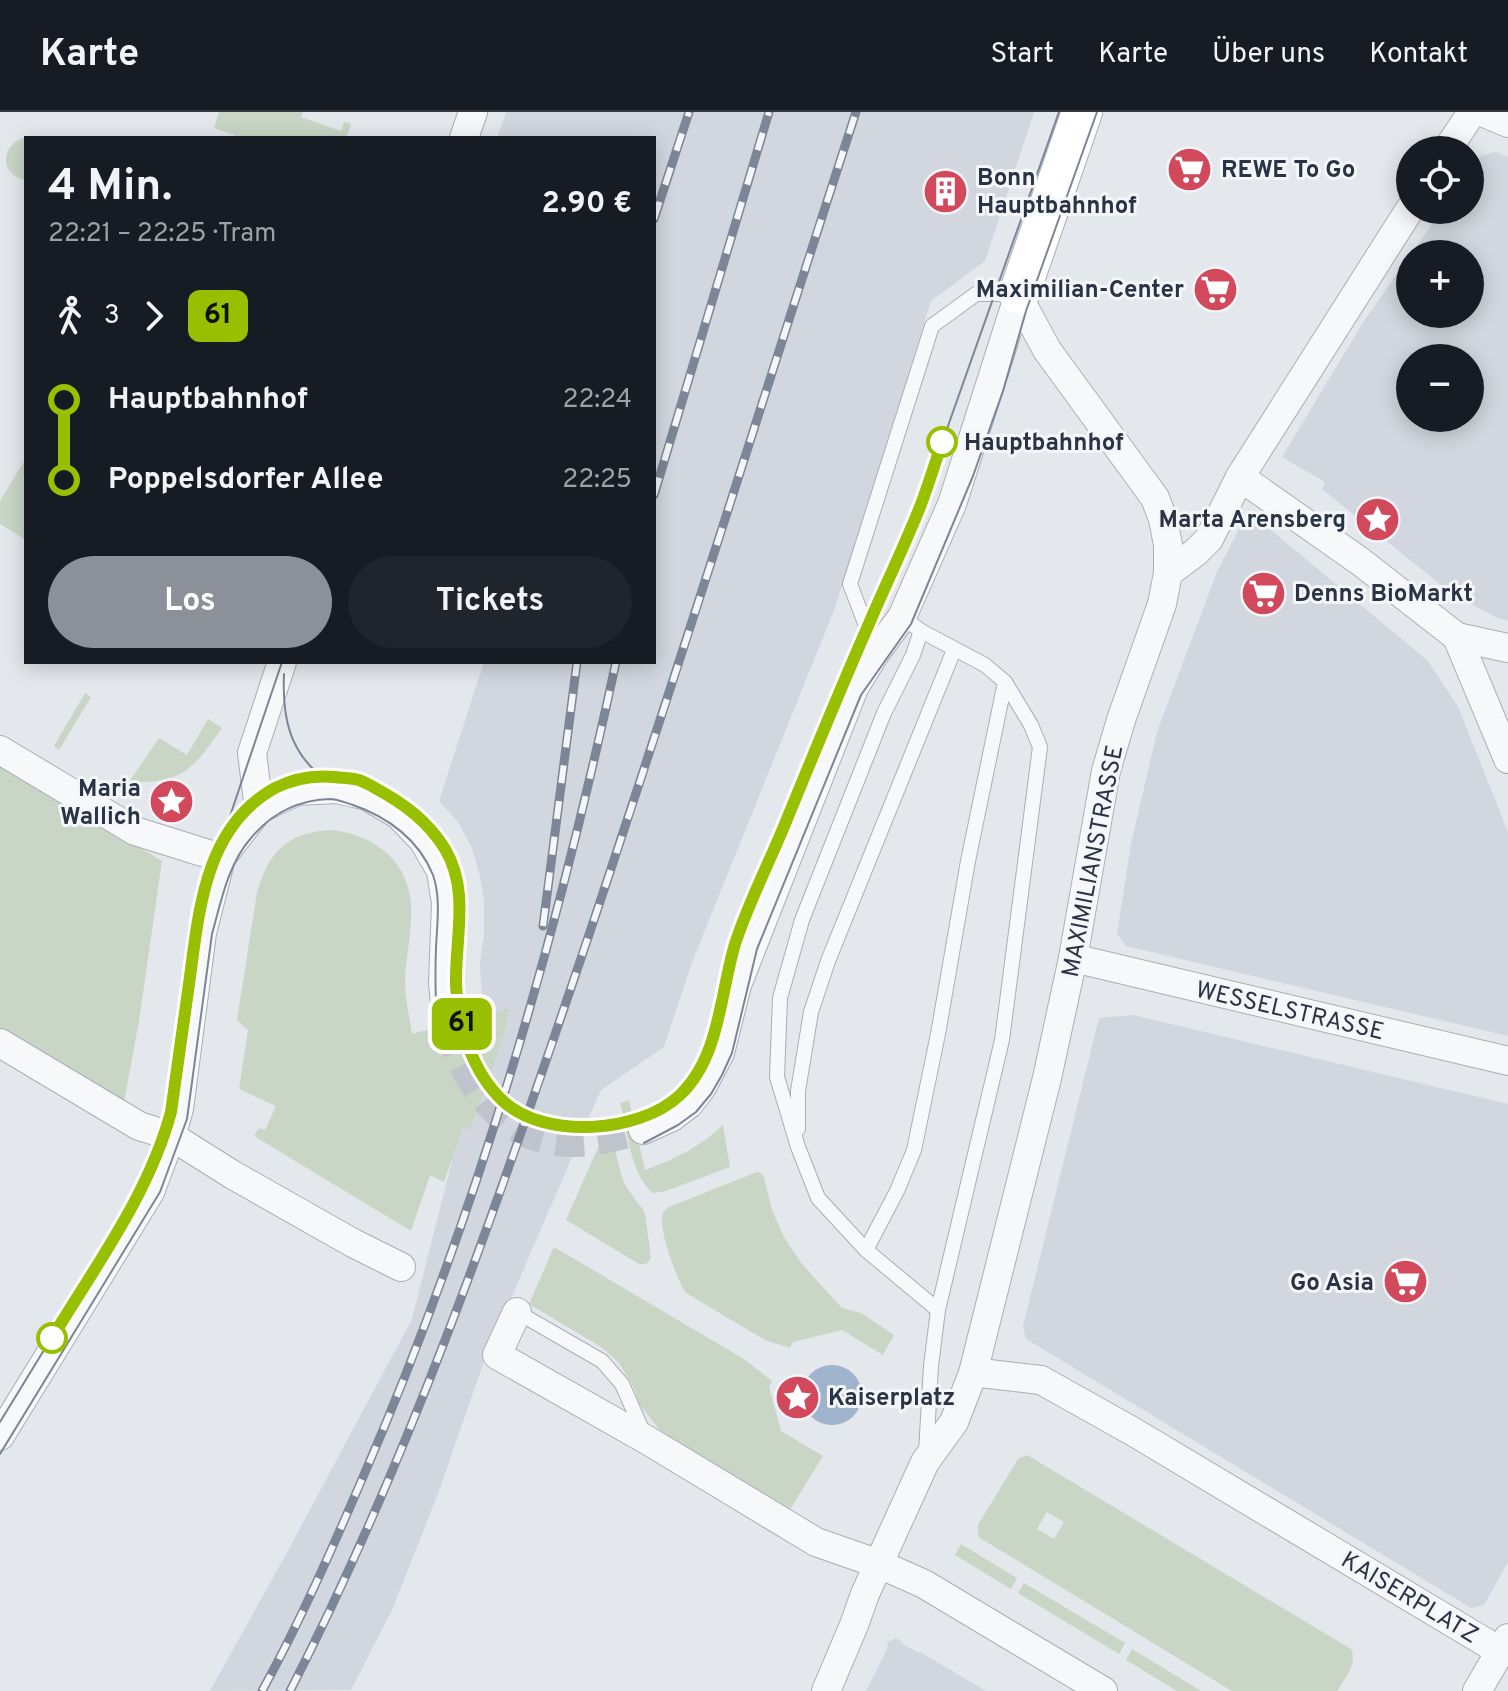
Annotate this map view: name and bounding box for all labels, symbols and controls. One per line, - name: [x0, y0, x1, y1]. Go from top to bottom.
- text: Karte: [40, 31, 139, 80]
- text: Start: [990, 37, 1054, 73]
- text: Karte: [1098, 37, 1168, 73]
- text: Über uns: [1212, 37, 1325, 73]
- text: Kontakt: [1369, 37, 1468, 73]
- map controls: [1396, 136, 1484, 432]
- button: locate: [1396, 136, 1484, 224]
- supermarket icon: REWE To Go: [1166, 145, 1214, 193]
- place label: REWE To Go: [1221, 156, 1355, 186]
- text: 4 Min.: [48, 160, 172, 216]
- place label: Bonn Hauptbahnhof: [977, 164, 1137, 222]
- building icon: Bonn Hauptbahnhof: [922, 167, 970, 215]
- text: 2.90 €: [542, 186, 632, 223]
- text: 22:21 – 22:25 · Tram: [48, 218, 276, 251]
- button: +: [1396, 240, 1484, 328]
- supermarket icon: Maximilian-Center: [1191, 265, 1239, 313]
- place label: Maximilian-Center: [976, 276, 1184, 306]
- icon: walk: [48, 294, 92, 338]
- icon: forward: [132, 294, 176, 338]
- text: 61: [204, 298, 232, 334]
- text: 3: [104, 300, 120, 333]
- button: −: [1396, 344, 1484, 432]
- text: Hauptbahnhof: [108, 382, 308, 419]
- text: 22:24: [563, 384, 632, 417]
- marker: Hauptbahnhof: [927, 427, 957, 457]
- place label: Hauptbahnhof: [964, 429, 1124, 459]
- text: Poppelsdorfer Allee: [108, 462, 384, 499]
- text: 22:25: [562, 464, 632, 497]
- place icon: Marta Arensberg: [1353, 495, 1401, 543]
- place label: Marta Arensberg: [1158, 506, 1346, 536]
- button: Los: [48, 556, 332, 648]
- button: Tickets: [348, 556, 632, 648]
- supermarket icon: Denns BioMarkt: [1239, 569, 1287, 617]
- place label: Denns BioMarkt: [1294, 580, 1473, 610]
- street label: MAXIMILIANSTRASSE: [1057, 743, 1131, 980]
- place label: Maria Wallich: [60, 775, 141, 833]
- place icon: Maria Wallich: [148, 778, 196, 826]
- street label: WESSELSTRASSE: [1192, 976, 1387, 1048]
- line badge: 61: [426, 998, 498, 1050]
- text: 61: [448, 1006, 476, 1042]
- supermarket icon: Go Asia: [1381, 1258, 1429, 1306]
- place label: Go Asia: [1290, 1269, 1374, 1299]
- unlabelled marker: [37, 1323, 67, 1353]
- place icon: Kaiserplatz: [773, 1373, 821, 1421]
- place label: Kaiserplatz: [828, 1384, 955, 1414]
- street label: KAISERPLATZ: [1335, 1546, 1483, 1651]

